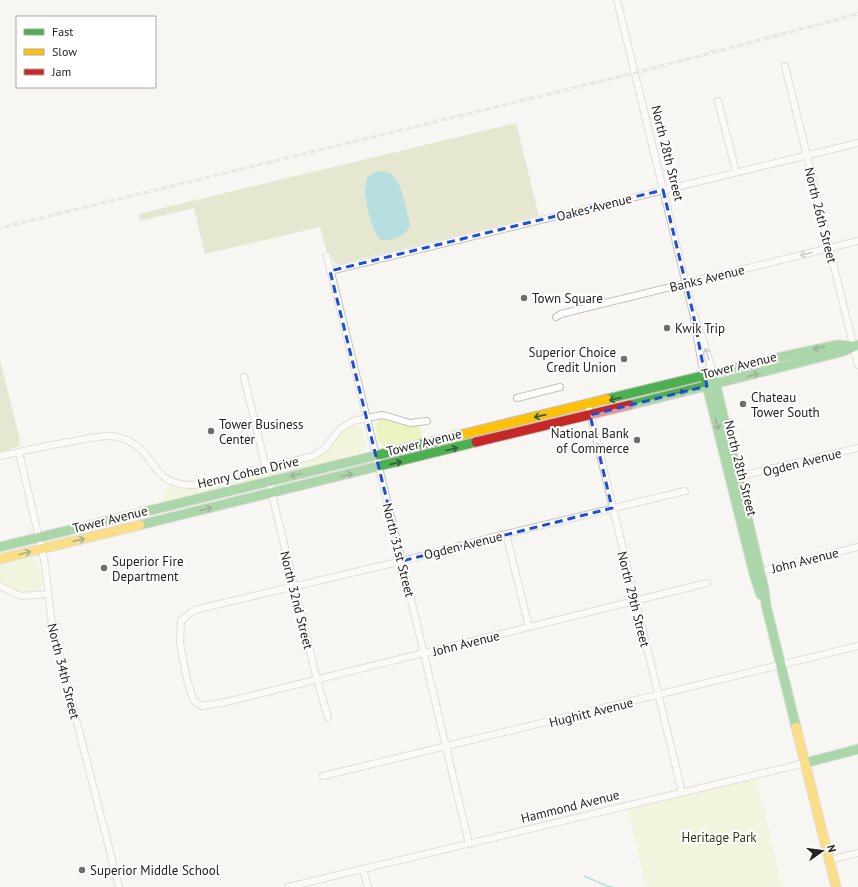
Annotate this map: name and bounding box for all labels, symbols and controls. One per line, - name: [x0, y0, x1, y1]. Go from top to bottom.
- legend: [16, 16, 156, 88]
- text: Fast: [52, 24, 73, 39]
- text: Slow: [52, 44, 77, 59]
- text: Jam: [51, 64, 71, 79]
- street label: North 28th Street: [647, 104, 688, 203]
- street label: North 26th Street: [800, 166, 841, 265]
- street label: Oakes Avenue: [555, 190, 634, 225]
- one-way arrow: [800, 250, 813, 258]
- street label: Banks Avenue: [668, 261, 746, 296]
- place label: Town Square: [532, 290, 603, 307]
- marker: Town Square: [519, 293, 529, 303]
- place label: Kwik Trip: [675, 320, 725, 337]
- marker: Kwik Trip: [662, 323, 672, 333]
- place label: Superior Choice Credit Union: [529, 344, 616, 376]
- one-way arrow: [813, 345, 826, 353]
- street label: Tower Avenue: [700, 348, 778, 383]
- one-way arrow: [703, 348, 710, 361]
- marker: Superior Choice Credit Union: [619, 354, 629, 364]
- one-way arrow: [746, 371, 759, 378]
- one-way arrow: [673, 388, 686, 396]
- place label: Chateau Tower South: [751, 389, 820, 421]
- one-way arrow: [609, 395, 622, 403]
- marker: Chateau Tower South: [738, 399, 748, 409]
- one-way arrow: [534, 413, 547, 421]
- place label: Tower Business Center: [219, 416, 304, 448]
- one-way arrow: [713, 417, 721, 430]
- street label: North 28th Street: [720, 419, 761, 518]
- street label: Tower Avenue: [385, 425, 463, 460]
- place label: National Bank of Commerce: [551, 425, 630, 457]
- marker: Tower Business Center: [206, 426, 216, 436]
- marker: National Bank of Commerce: [632, 435, 642, 445]
- one-way arrow: [445, 445, 458, 452]
- street label: Ogden Avenue: [761, 445, 843, 480]
- street label: Henry Cohen Drive: [196, 453, 300, 492]
- one-way arrow: [389, 458, 402, 466]
- one-way arrow: [340, 470, 353, 478]
- one-way arrow: [290, 472, 303, 480]
- street label: North 31st Street: [379, 501, 419, 599]
- street label: Tower Avenue: [71, 502, 149, 537]
- one-way arrow: [199, 505, 212, 513]
- street label: Ogden Avenue: [422, 528, 504, 563]
- one-way arrow: [72, 535, 85, 543]
- street label: John Avenue: [769, 544, 840, 577]
- one-way arrow: [18, 548, 31, 556]
- street label: North 32nd Street: [276, 549, 317, 651]
- street label: North 29th Street: [613, 550, 654, 649]
- place label: Superior Fire Department: [112, 553, 184, 585]
- marker: Superior Fire Department: [99, 563, 109, 573]
- street label: North 34th Street: [43, 622, 84, 721]
- street label: John Avenue: [430, 627, 501, 660]
- street label: Hughitt Avenue: [547, 694, 635, 731]
- street label: Hammond Avenue: [519, 786, 621, 827]
- park label: Heritage Park: [681, 829, 757, 846]
- north arrow: [802, 831, 842, 871]
- text: N: [824, 843, 839, 854]
- place label: Superior Middle School: [90, 862, 220, 879]
- marker: Superior Middle School: [77, 865, 87, 875]

